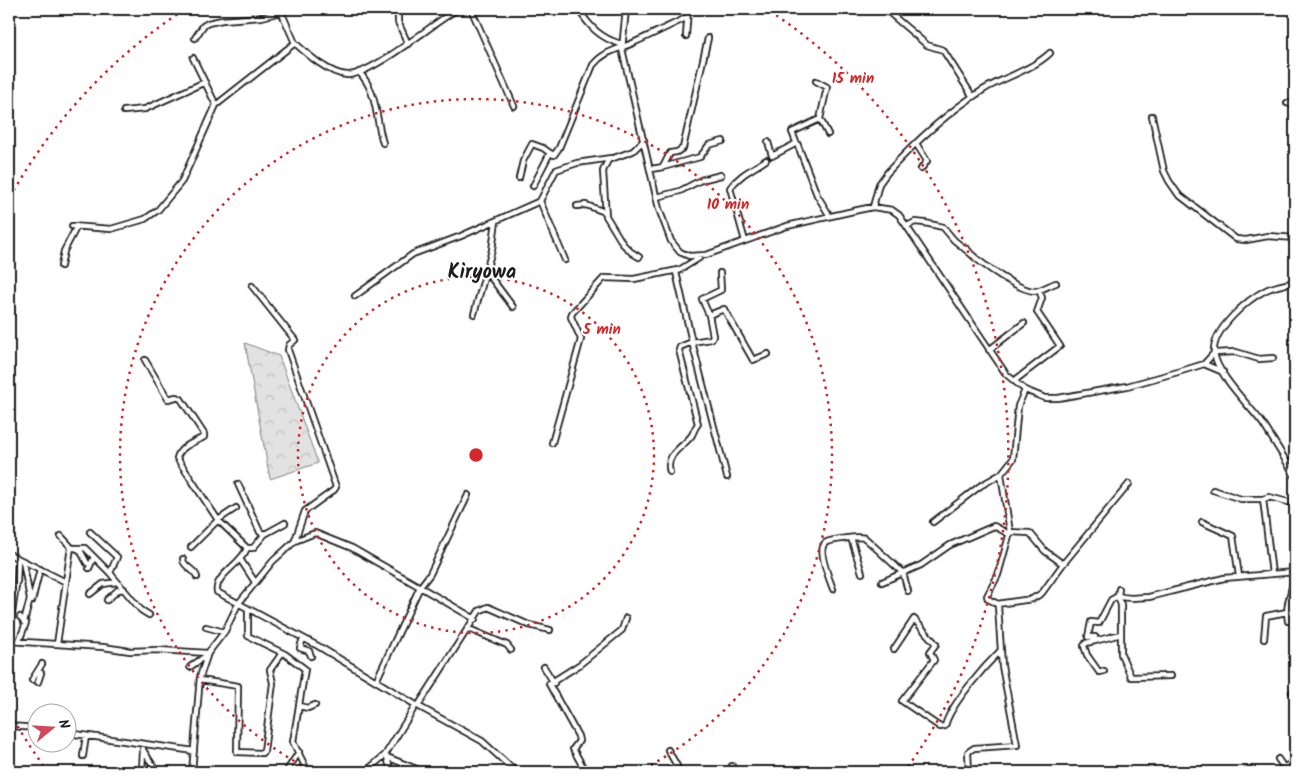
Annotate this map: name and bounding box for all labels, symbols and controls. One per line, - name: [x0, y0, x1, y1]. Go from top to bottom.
- text: 15 min: [832, 67, 874, 91]
- text: 10 min: [707, 193, 749, 217]
- district label: Kiryowa: [448, 257, 516, 289]
- text: 5 min: [582, 318, 621, 342]
- centre of rings: [467, 446, 485, 464]
- north arrow: [28, 704, 78, 754]
- text: N: [52, 717, 75, 732]

